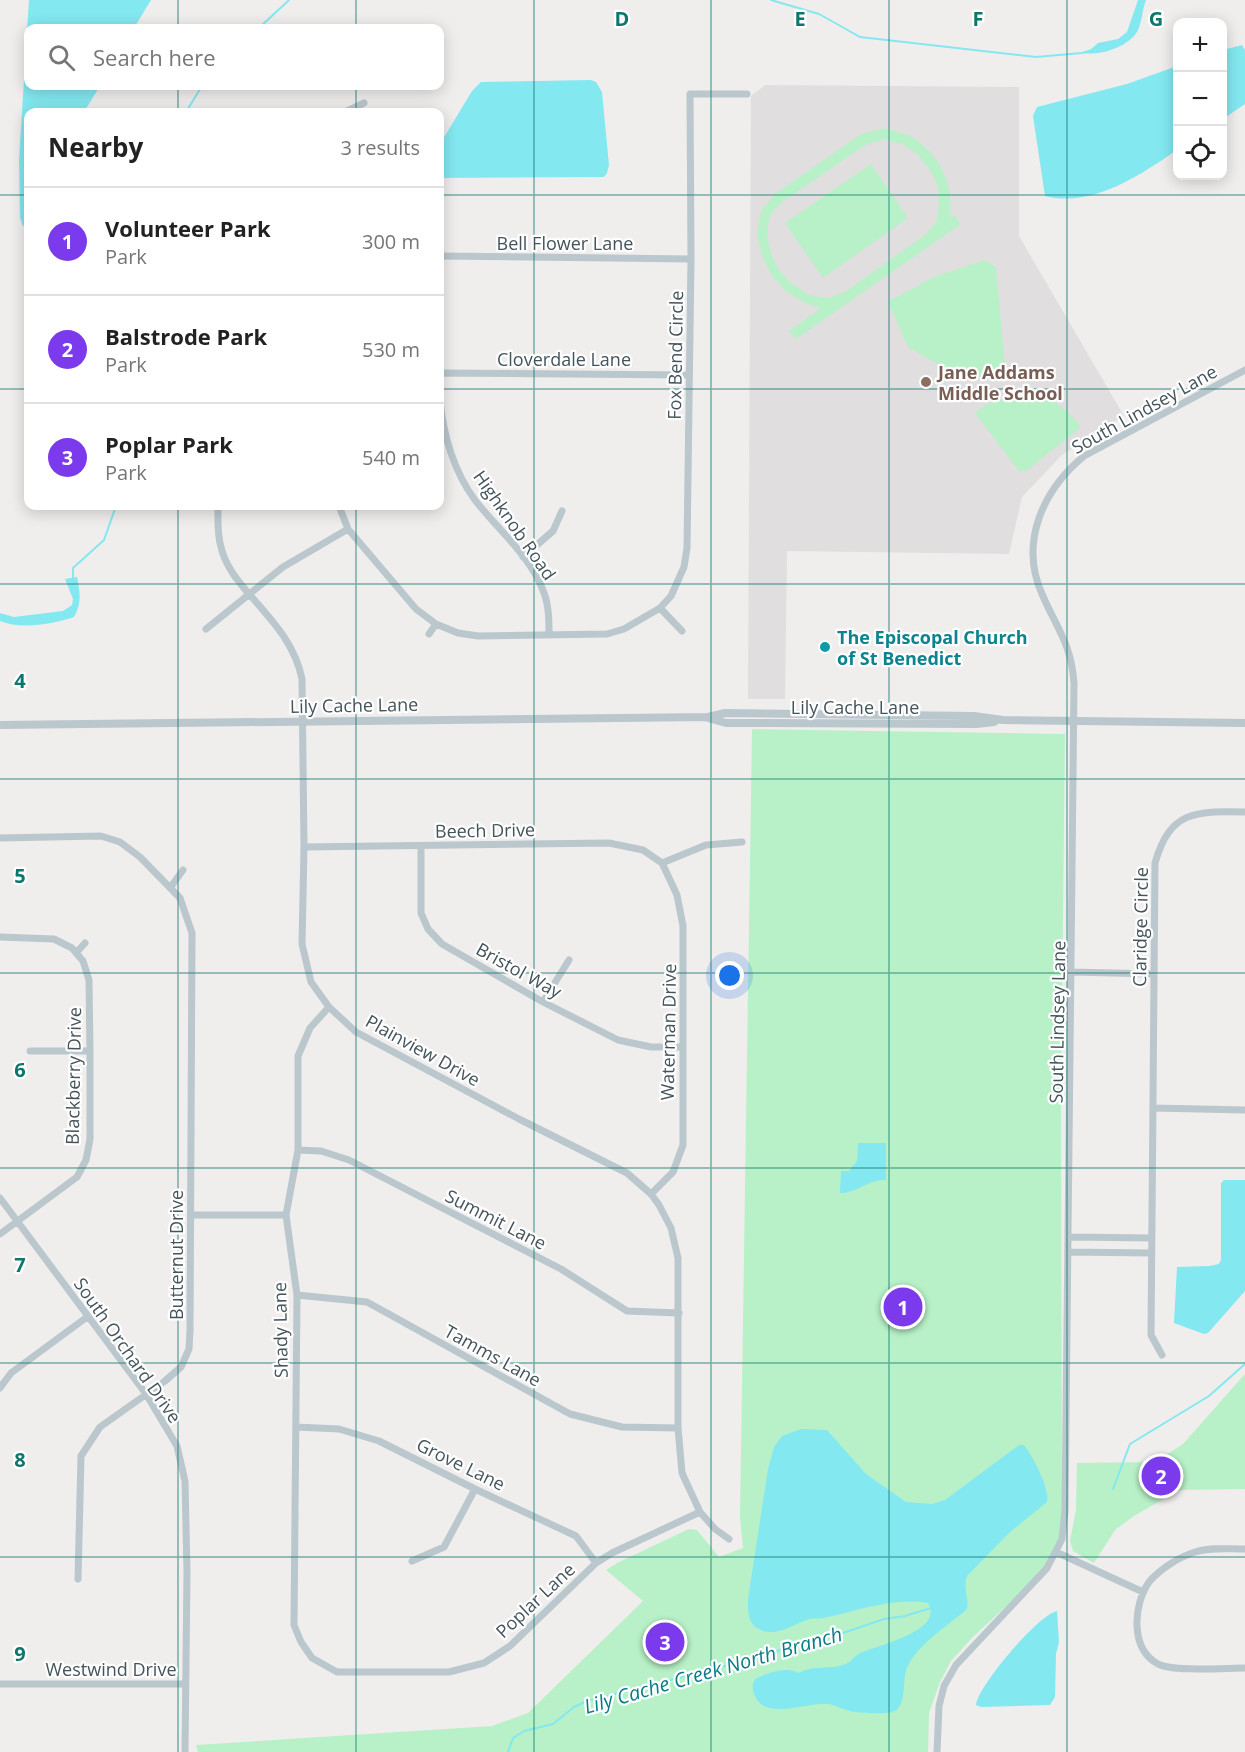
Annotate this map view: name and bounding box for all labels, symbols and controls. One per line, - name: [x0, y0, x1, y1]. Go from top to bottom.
- text: D: [615, 5, 629, 32]
- text: E: [794, 5, 806, 32]
- text: F: [973, 5, 983, 32]
- text: G: [1149, 5, 1163, 32]
- map controls: [1173, 18, 1227, 180]
- button: +: [1173, 18, 1227, 72]
- search box: [24, 24, 444, 90]
- icon: search: [45, 41, 78, 74]
- text: Search here: [93, 42, 216, 72]
- button: −: [1173, 72, 1227, 126]
- button: locate: [1173, 126, 1227, 180]
- text: Nearby: [48, 129, 143, 165]
- text: 3 results: [340, 134, 420, 161]
- text: Volunteer Park: [105, 213, 271, 243]
- text: 1: [62, 228, 73, 255]
- text: 300 m: [362, 228, 420, 255]
- street label: Bell Flower Lane: [497, 231, 633, 255]
- text: Park: [105, 243, 147, 270]
- street label: Fox Bend Circle: [662, 290, 688, 420]
- text: Balstrode Park: [105, 321, 267, 351]
- text: 2: [62, 336, 73, 363]
- text: 530 m: [362, 336, 420, 363]
- street label: Cloverdale Lane: [497, 347, 631, 371]
- text: Park: [105, 351, 147, 378]
- street label: South Lindsey Lane: [1067, 359, 1221, 459]
- place label: Jane Addams Middle School: [936, 360, 1063, 405]
- marker: Jane Addams Middle School: [919, 375, 933, 389]
- text: Poplar Park: [105, 429, 233, 459]
- text: 3: [62, 444, 73, 471]
- text: 540 m: [362, 444, 420, 471]
- text: Park: [105, 459, 147, 486]
- street label: Highknob Road: [468, 465, 562, 585]
- place label: The Episcopal Church of St Benedict: [837, 625, 1028, 670]
- marker: The Episcopal Church of St Benedict: [818, 640, 832, 654]
- text: 4: [14, 667, 26, 694]
- street label: Lily Cache Lane: [290, 692, 418, 718]
- street label: Lily Cache Lane: [791, 695, 919, 719]
- street label: Beech Drive: [435, 817, 535, 843]
- text: 5: [14, 862, 26, 889]
- street label: Claridge Circle: [1127, 867, 1153, 987]
- street label: Bristol Way: [472, 937, 567, 1004]
- street label: South Lindsey Lane: [1044, 940, 1070, 1104]
- your location: [715, 961, 744, 990]
- street label: Waterman Drive: [655, 963, 681, 1101]
- street label: Blackberry Drive: [60, 1007, 86, 1145]
- street label: Plainview Drive: [362, 1009, 484, 1091]
- text: 6: [14, 1056, 26, 1083]
- street label: Summit Lane: [441, 1183, 551, 1255]
- street label: Butternut Drive: [164, 1190, 188, 1320]
- text: 7: [14, 1251, 26, 1278]
- street label: South Orchard Drive: [69, 1273, 187, 1427]
- street label: Shady Lane: [267, 1282, 293, 1378]
- pin: 1: [884, 1284, 922, 1330]
- street label: Tamms Lane: [440, 1319, 546, 1391]
- street label: Grove Lane: [413, 1432, 509, 1496]
- text: 8: [14, 1446, 26, 1473]
- pin: 2: [1142, 1454, 1180, 1498]
- street label: Poplar Lane: [490, 1557, 580, 1643]
- water label: Lily Cache Creek North Branch: [581, 1620, 845, 1720]
- pin: 3: [646, 1620, 684, 1664]
- text: 9: [14, 1640, 26, 1667]
- street label: Westwind Drive: [45, 1657, 177, 1681]

